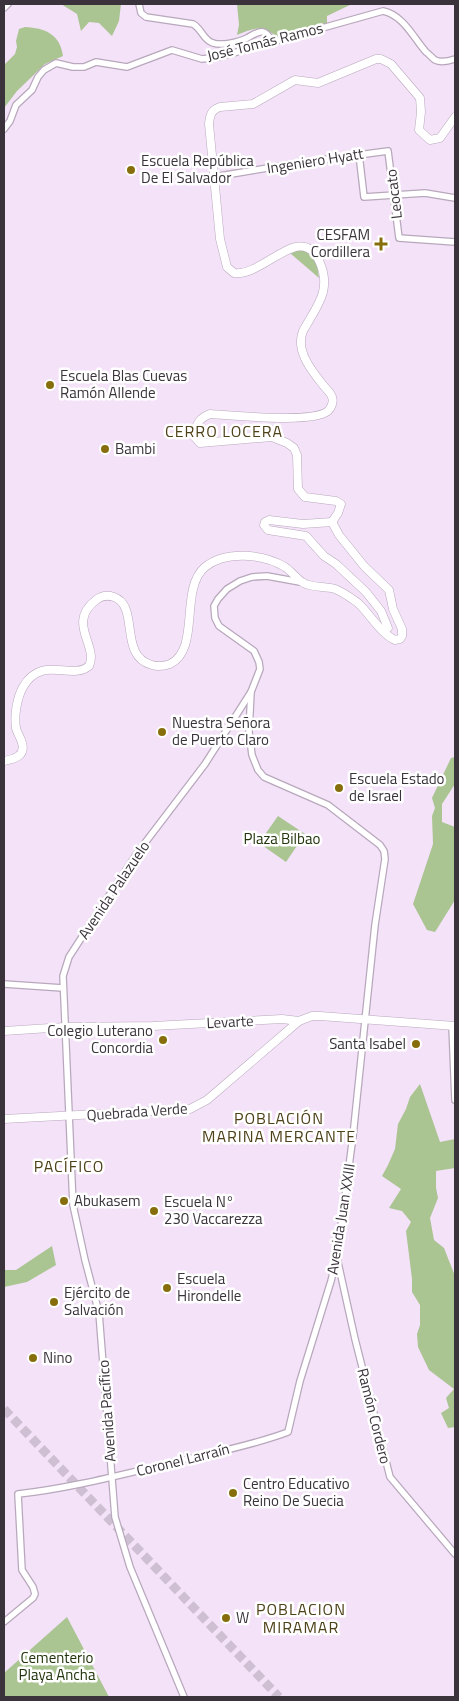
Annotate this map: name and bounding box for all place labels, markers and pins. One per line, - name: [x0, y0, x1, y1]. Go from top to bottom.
- place label: Escuela República De El Salvador: [141, 149, 254, 189]
- marker: Escuela República De El Salvador: [125, 164, 137, 176]
- place label: CESFAM Cordillera: [311, 223, 370, 263]
- marker: CESFAM Cordillera: [374, 237, 388, 251]
- place label: Escuela Blas Cuevas Ramón Allende: [60, 364, 187, 404]
- marker: Escuela Blas Cuevas Ramón Allende: [44, 379, 56, 391]
- place label: Bambi: [115, 437, 155, 460]
- marker: Bambi: [99, 443, 111, 455]
- place label: Nuestra Señora de Puerto Claro: [172, 711, 271, 751]
- marker: Nuestra Señora de Puerto Claro: [156, 726, 168, 738]
- place label: Escuela Estado de Israel: [349, 767, 445, 807]
- marker: Escuela Estado de Israel: [333, 782, 345, 794]
- place label: Colegio Luterano Concordia: [47, 1019, 153, 1059]
- place label: Santa Isabel: [329, 1032, 406, 1055]
- marker: Colegio Luterano Concordia: [157, 1034, 169, 1046]
- marker: Santa Isabel: [410, 1038, 422, 1050]
- place label: Abukasem: [74, 1189, 141, 1212]
- place label: Escuela N° 230 Vaccarezza: [164, 1190, 263, 1230]
- marker: Abukasem: [58, 1195, 70, 1207]
- marker: Escuela N° 230 Vaccarezza: [148, 1205, 160, 1217]
- place label: Escuela Hirondelle: [177, 1267, 241, 1307]
- place label: Ejército de Salvación: [64, 1281, 130, 1321]
- marker: Escuela Hirondelle: [161, 1282, 173, 1294]
- marker: Ejército de Salvación: [48, 1296, 60, 1308]
- place label: Nino: [43, 1346, 72, 1369]
- marker: Nino: [27, 1352, 39, 1364]
- place label: Centro Educativo Reino De Suecia: [243, 1472, 350, 1512]
- marker: Centro Educativo Reino De Suecia: [227, 1487, 239, 1499]
- place label: W: [236, 1606, 249, 1629]
- marker: W: [220, 1612, 232, 1624]

